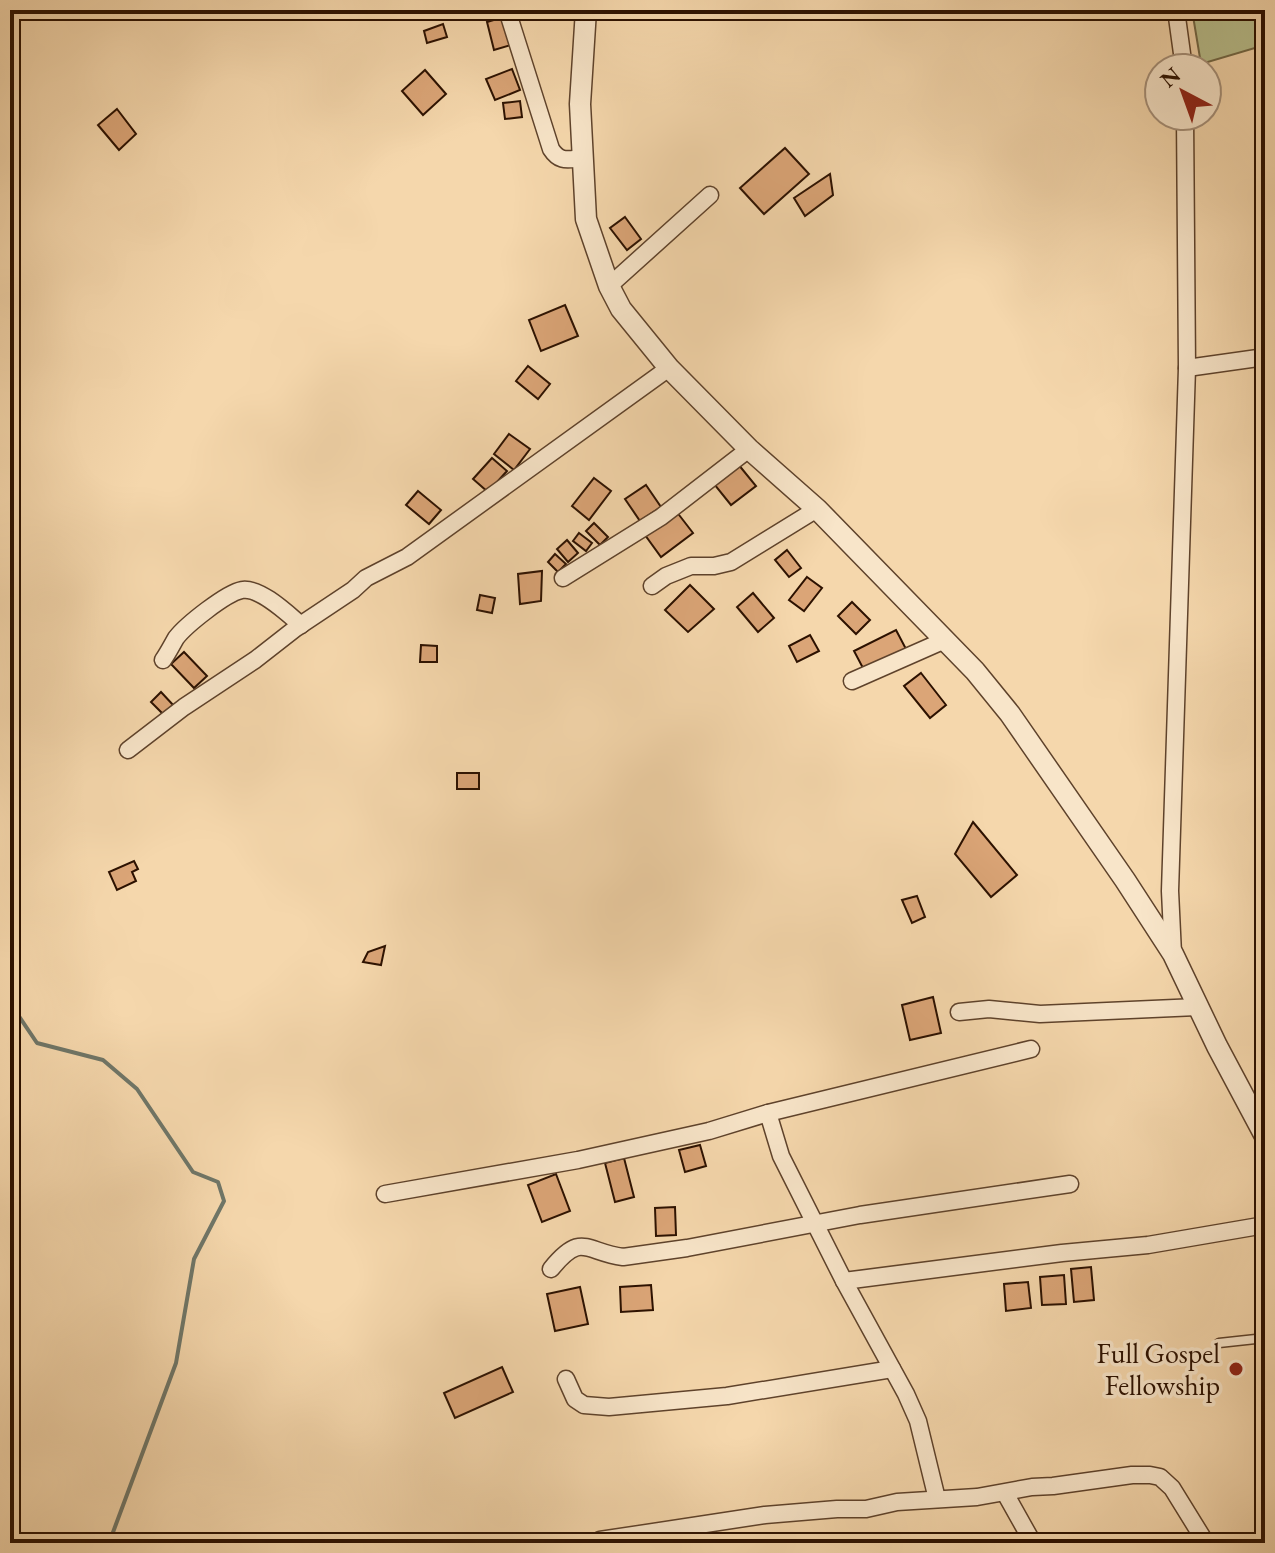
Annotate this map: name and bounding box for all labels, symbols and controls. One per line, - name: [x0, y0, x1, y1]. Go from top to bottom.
- north arrow: [1143, 52, 1223, 132]
- text: N: [1154, 60, 1187, 94]
- place label: Full Gospel Fellowship: [1096, 1335, 1220, 1403]
- marker: Full Gospel Fellowship: [1227, 1360, 1245, 1378]

